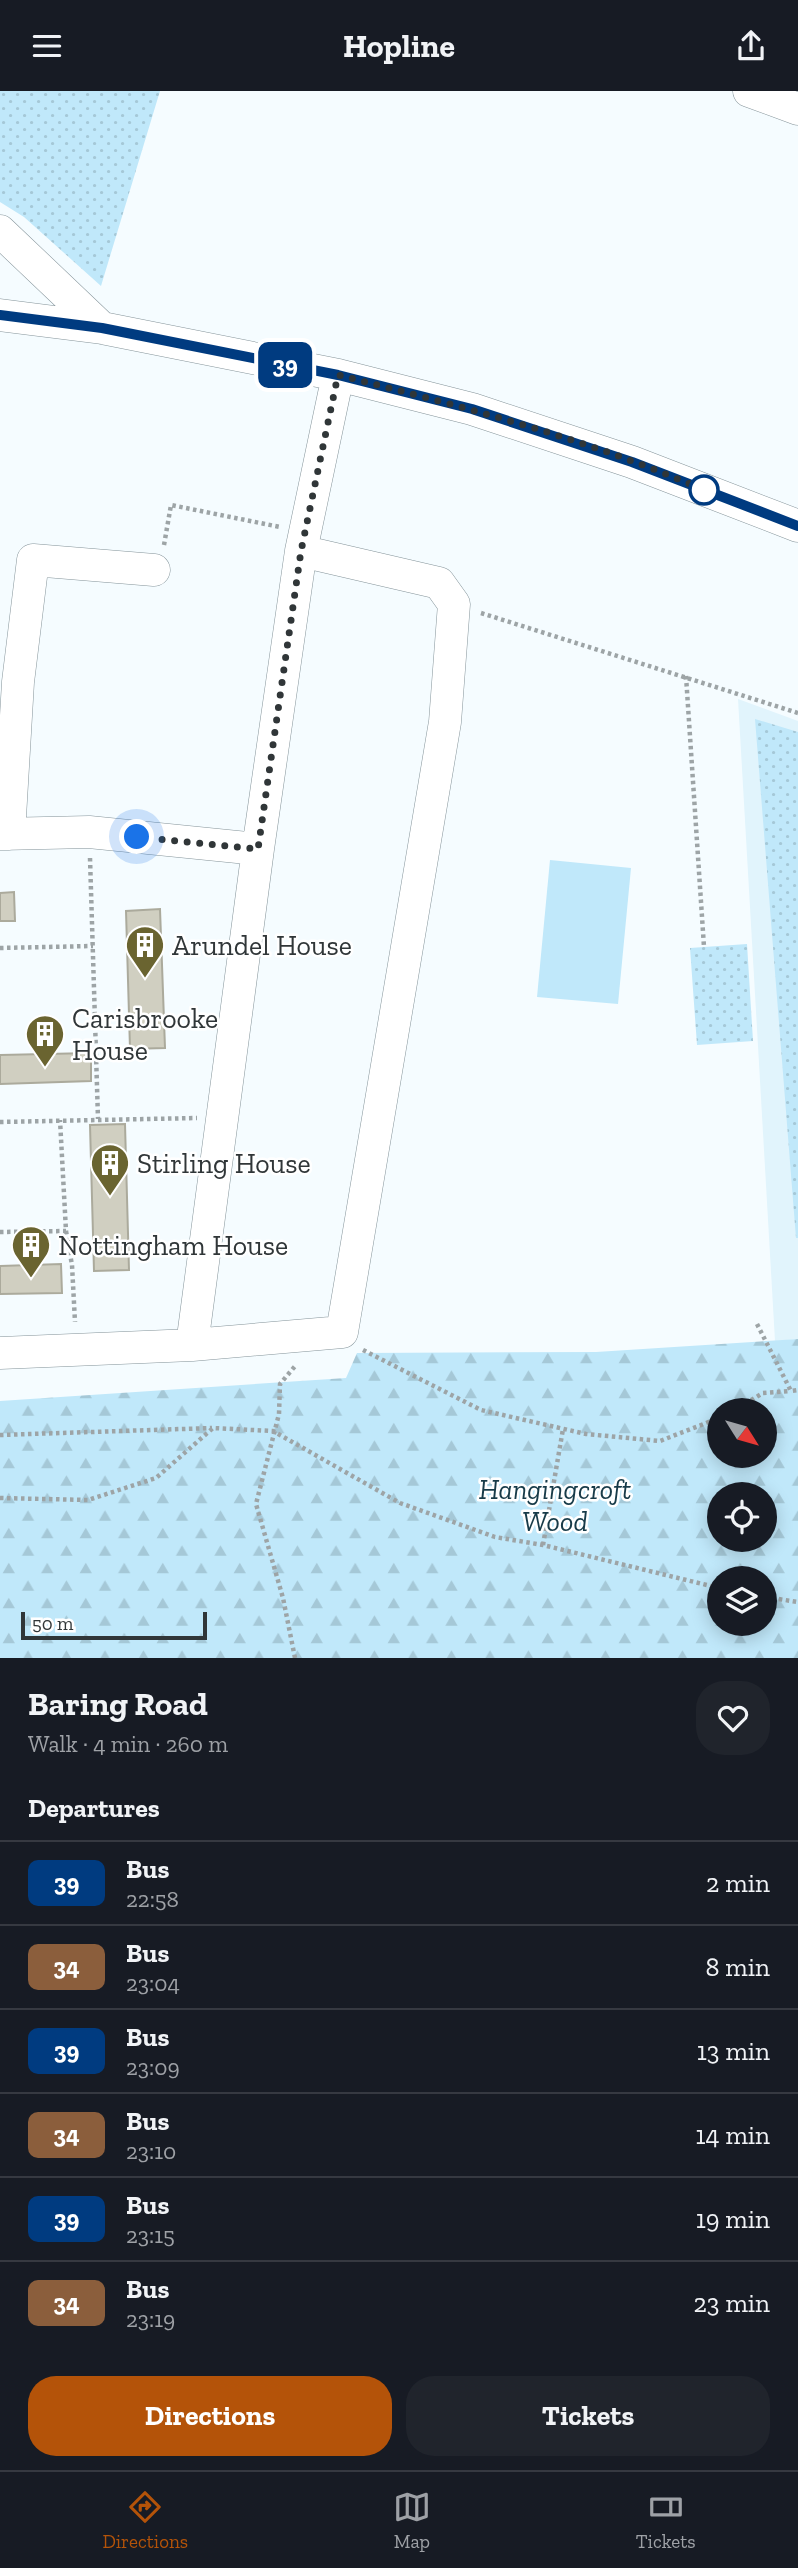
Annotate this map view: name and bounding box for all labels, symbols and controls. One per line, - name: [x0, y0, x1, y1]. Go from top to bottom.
- icon: menu: [28, 27, 66, 65]
- text: Hopline: [343, 27, 455, 65]
- icon: share: [732, 27, 770, 65]
- line badge: 39: [254, 342, 316, 388]
- text: 39: [272, 350, 298, 379]
- unlabelled marker: [689, 475, 719, 505]
- your location: [119, 819, 154, 854]
- building icon: Arundel House: [124, 924, 166, 979]
- place label: Arundel House: [172, 929, 352, 962]
- place label: Carisbrooke House: [72, 1002, 218, 1067]
- building icon: Carisbrooke House: [24, 1013, 66, 1068]
- building icon: Stirling House: [89, 1142, 131, 1197]
- place label: Stirling House: [137, 1147, 311, 1180]
- building icon: Nottingham House: [10, 1224, 52, 1279]
- place label: Nottingham House: [58, 1229, 288, 1262]
- north arrow: [707, 1398, 777, 1468]
- map controls: [707, 1398, 777, 1636]
- park label: Hangingcroft Wood: [479, 1473, 632, 1538]
- button: locate: [707, 1482, 777, 1552]
- button: layers: [707, 1566, 777, 1636]
- scale bar: [21, 1609, 206, 1641]
- text: 50 m: [32, 1612, 73, 1635]
- button: heart: [696, 1681, 770, 1755]
- text: Baring Road: [28, 1684, 208, 1723]
- text: Walk · 4 min · 260 m: [28, 1730, 228, 1758]
- text: Departures: [28, 1792, 160, 1824]
- text: Bus: [126, 1853, 169, 1885]
- text: 2 min: [706, 1867, 770, 1899]
- text: 39: [54, 1868, 79, 1897]
- text: 22:58: [126, 1885, 179, 1913]
- text: Bus: [126, 1937, 169, 1969]
- text: 8 min: [705, 1951, 770, 1983]
- text: 34: [53, 1952, 80, 1981]
- text: 23:04: [126, 1969, 180, 1997]
- text: Bus: [126, 2021, 169, 2053]
- text: 13 min: [697, 2035, 770, 2067]
- text: 39: [54, 2036, 79, 2065]
- text: 23:09: [126, 2053, 180, 2081]
- text: Bus: [126, 2105, 169, 2137]
- text: 14 min: [695, 2119, 770, 2151]
- text: 34: [53, 2120, 80, 2149]
- text: 23:10: [126, 2137, 176, 2165]
- text: Bus: [126, 2189, 169, 2221]
- text: 19 min: [696, 2203, 770, 2235]
- text: 39: [54, 2204, 79, 2233]
- text: 23:15: [126, 2221, 175, 2249]
- text: Bus: [126, 2273, 169, 2305]
- text: 23 min: [693, 2287, 770, 2319]
- text: 34: [53, 2288, 80, 2317]
- text: 23:19: [126, 2305, 175, 2333]
- button: Directions: [28, 2376, 392, 2456]
- button: Tickets: [406, 2376, 770, 2456]
- tab: Directions: [102, 2488, 188, 2553]
- tab: Map: [393, 2488, 431, 2553]
- tab: Tickets: [636, 2488, 696, 2553]

